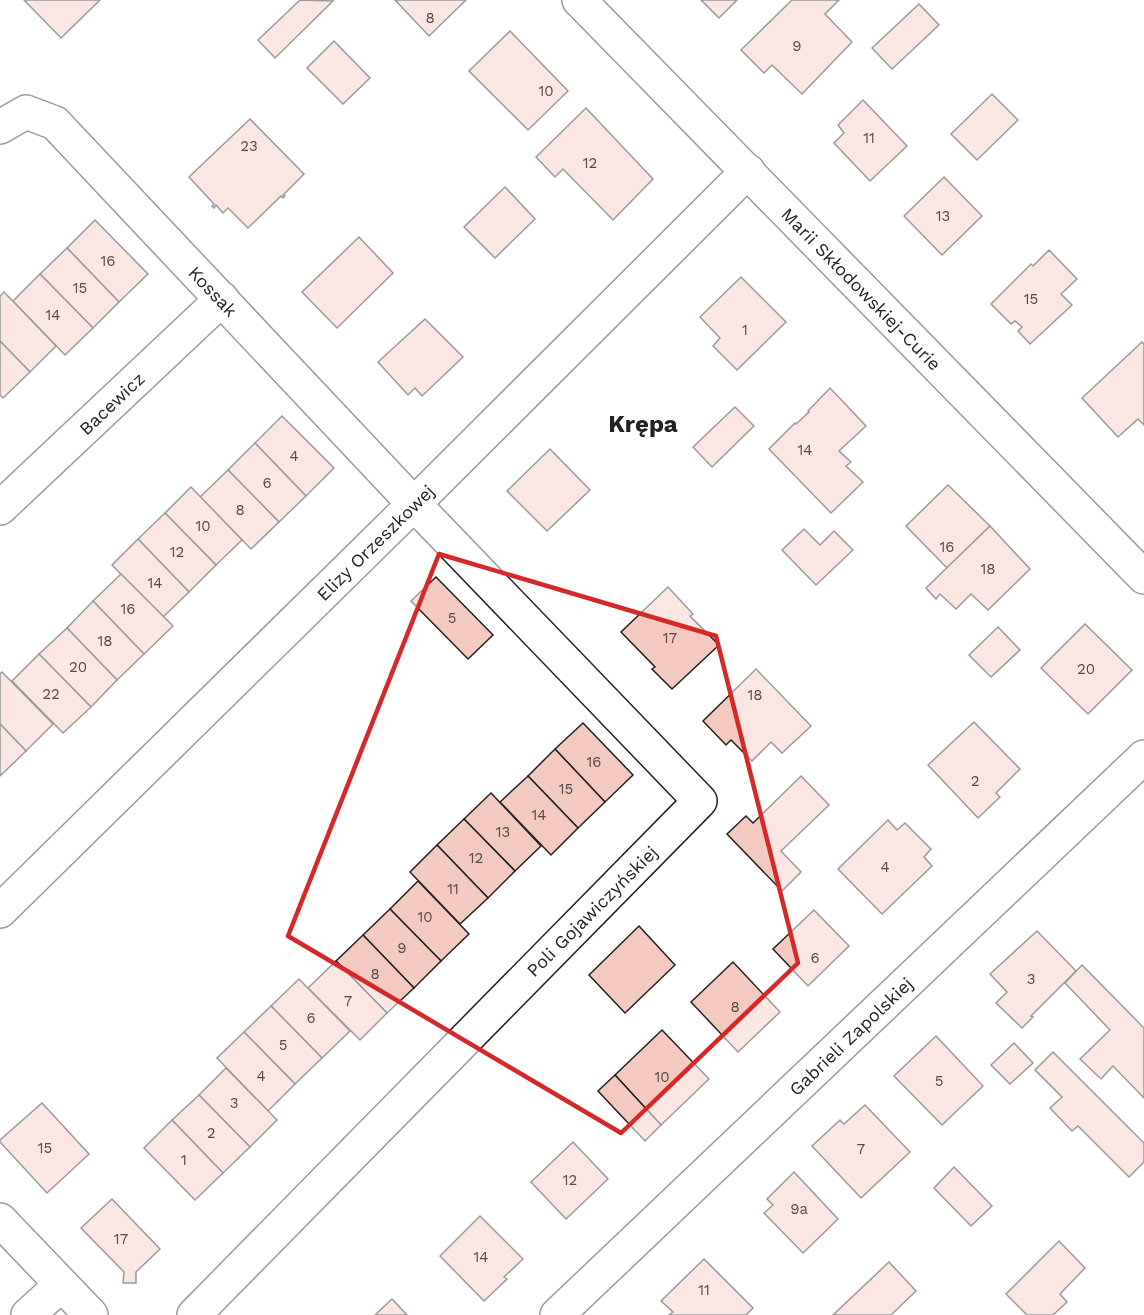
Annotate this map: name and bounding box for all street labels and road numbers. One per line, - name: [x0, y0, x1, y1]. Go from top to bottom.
- street label: Marii Skłodowskiej-Curie: [778, 203, 946, 374]
- street label: Kossak: [185, 262, 242, 321]
- street label: Bacewicz: [74, 367, 148, 439]
- street label: Elizy Orzeszkowej: [312, 480, 438, 605]
- street label: Poli Gojawiczyńskiej: [522, 841, 662, 981]
- street label: Gabrieli Zapolskiej: [784, 972, 917, 1100]

